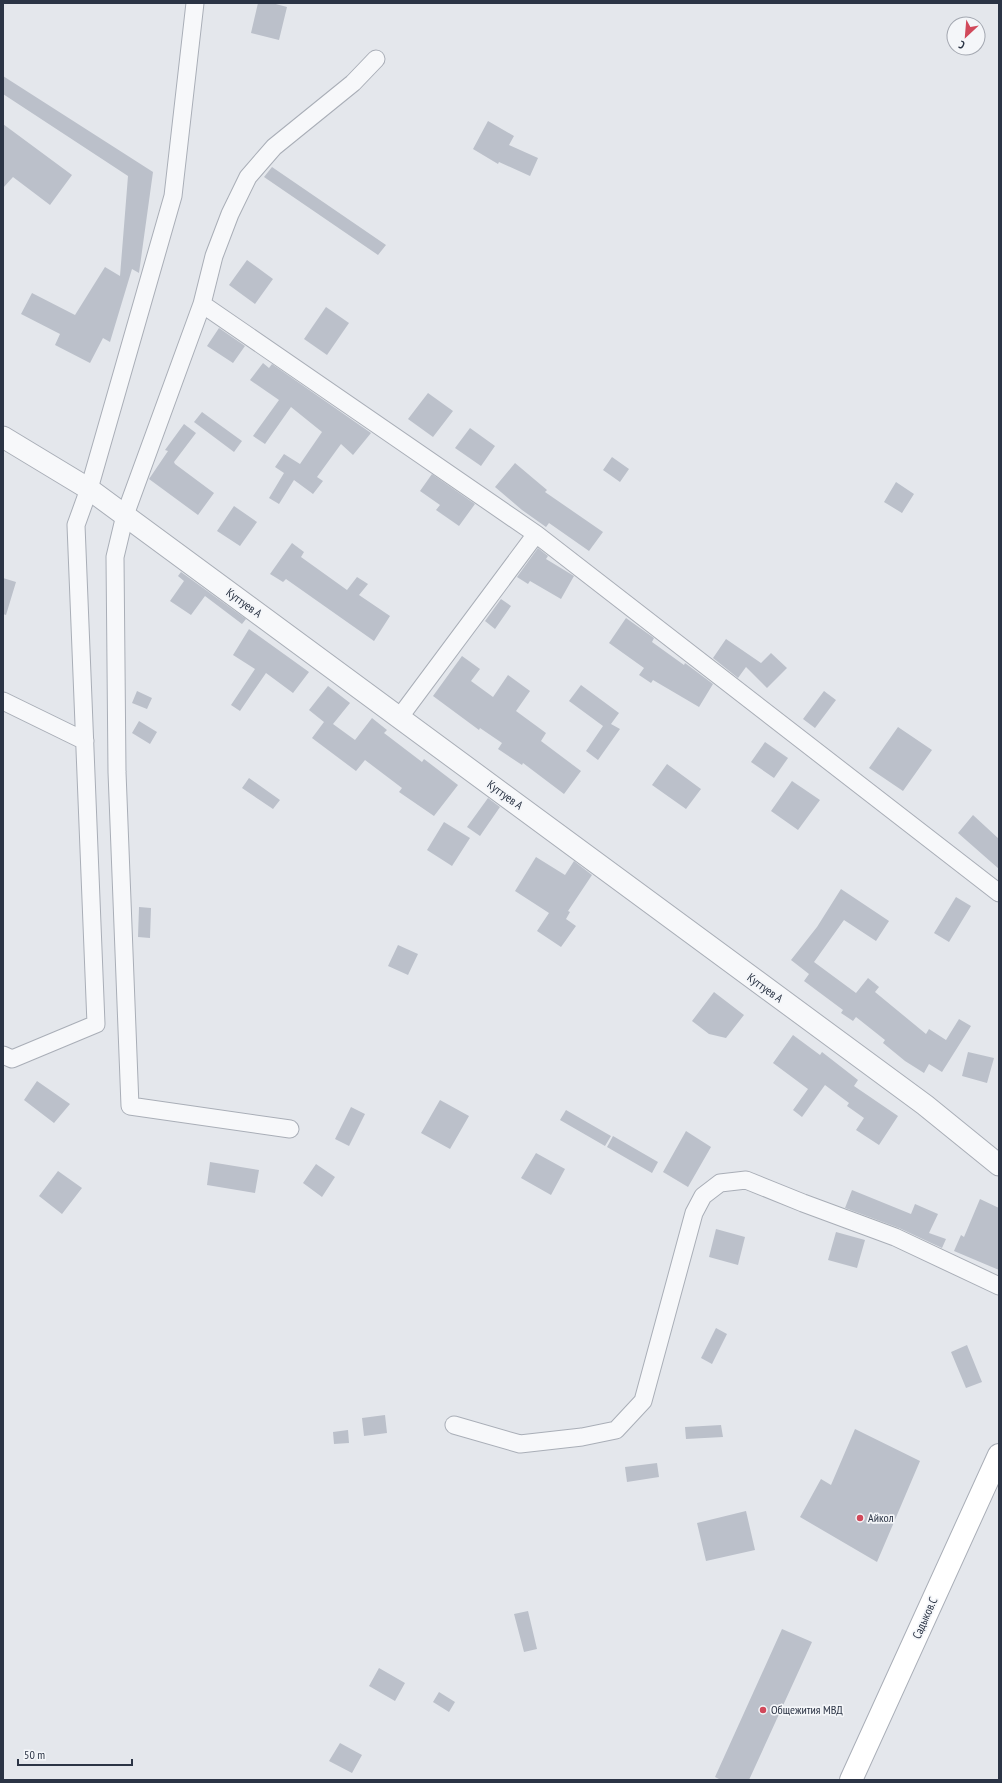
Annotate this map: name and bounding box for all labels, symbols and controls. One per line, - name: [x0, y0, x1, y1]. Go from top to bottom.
- north arrow: [946, 16, 986, 56]
- text: С: [956, 38, 967, 52]
- street label: Куттуев А: [223, 585, 265, 621]
- street label: Куттуев А: [484, 777, 526, 813]
- street label: Куттуев А: [744, 970, 786, 1006]
- place label: Айкол: [868, 1510, 894, 1525]
- marker: Айкол: [855, 1513, 865, 1523]
- street label: Садыков.С: [909, 1594, 941, 1641]
- place label: Общежития МВД: [771, 1702, 843, 1717]
- marker: Общежития МВД: [758, 1705, 768, 1715]
- scale bar: [18, 1741, 132, 1767]
- text: 50 m: [24, 1747, 45, 1762]

